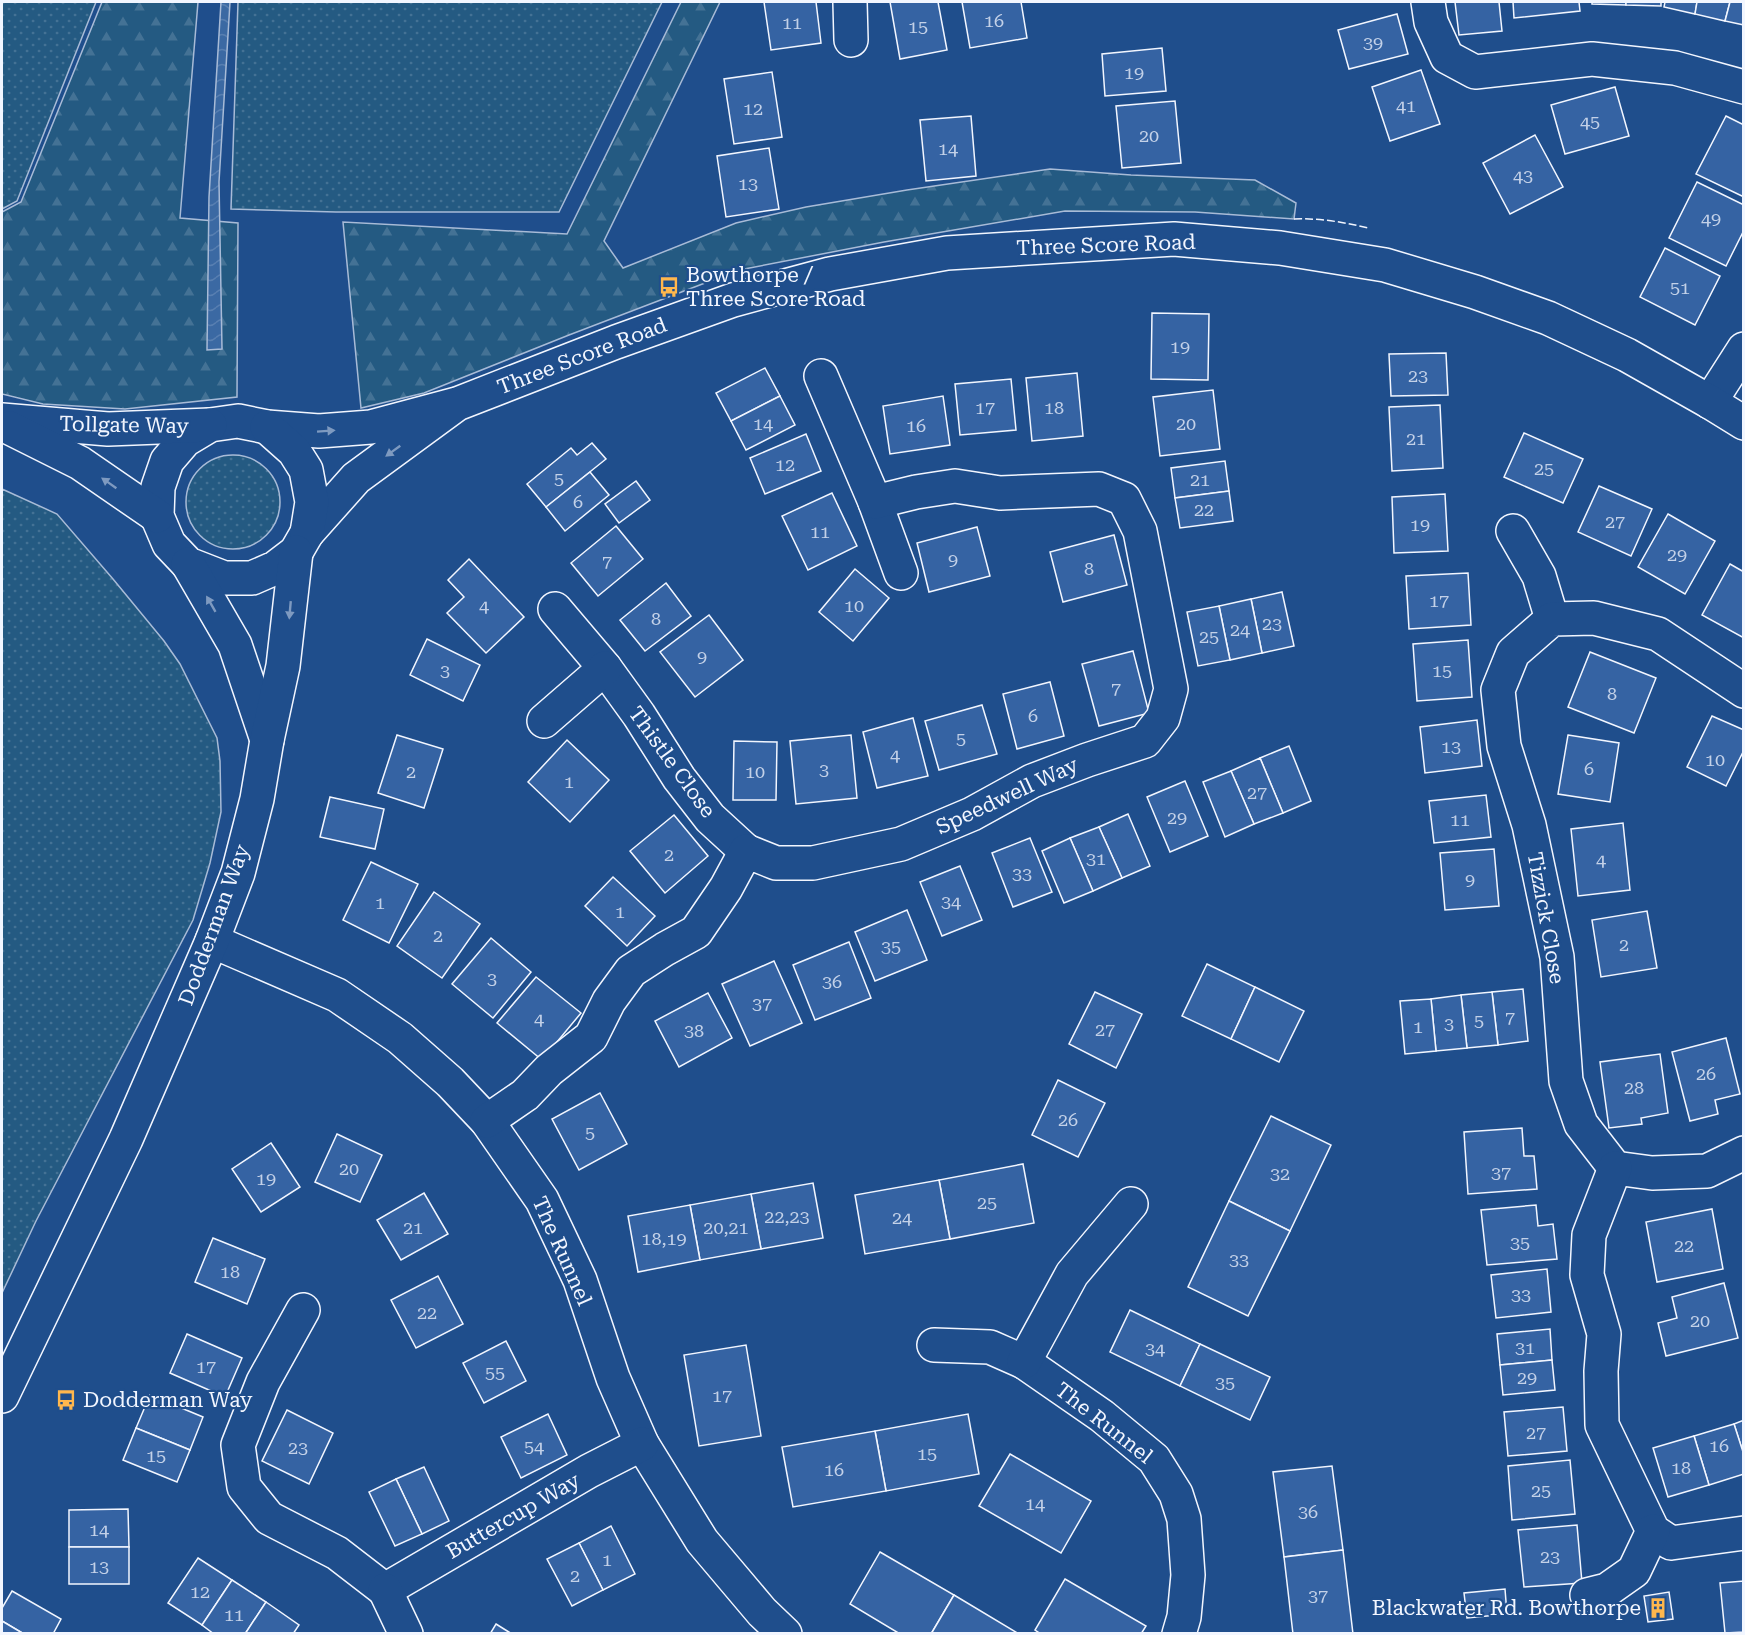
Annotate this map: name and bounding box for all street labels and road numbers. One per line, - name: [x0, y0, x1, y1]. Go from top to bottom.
- street label: Three Score Road: [1016, 230, 1197, 260]
- street label: Three Score Road: [494, 312, 671, 399]
- street label: Tollgate Way: [59, 412, 190, 438]
- street label: Thistle Close: [624, 702, 720, 822]
- street label: Speedwell Way: [932, 752, 1082, 839]
- street label: Dodderman Way: [174, 841, 254, 1009]
- street label: Tizzick Close: [1523, 850, 1569, 986]
- street label: The Runnel: [527, 1193, 597, 1310]
- street label: The Runnel: [1051, 1378, 1158, 1469]
- street label: Buttercup Way: [442, 1468, 585, 1564]

